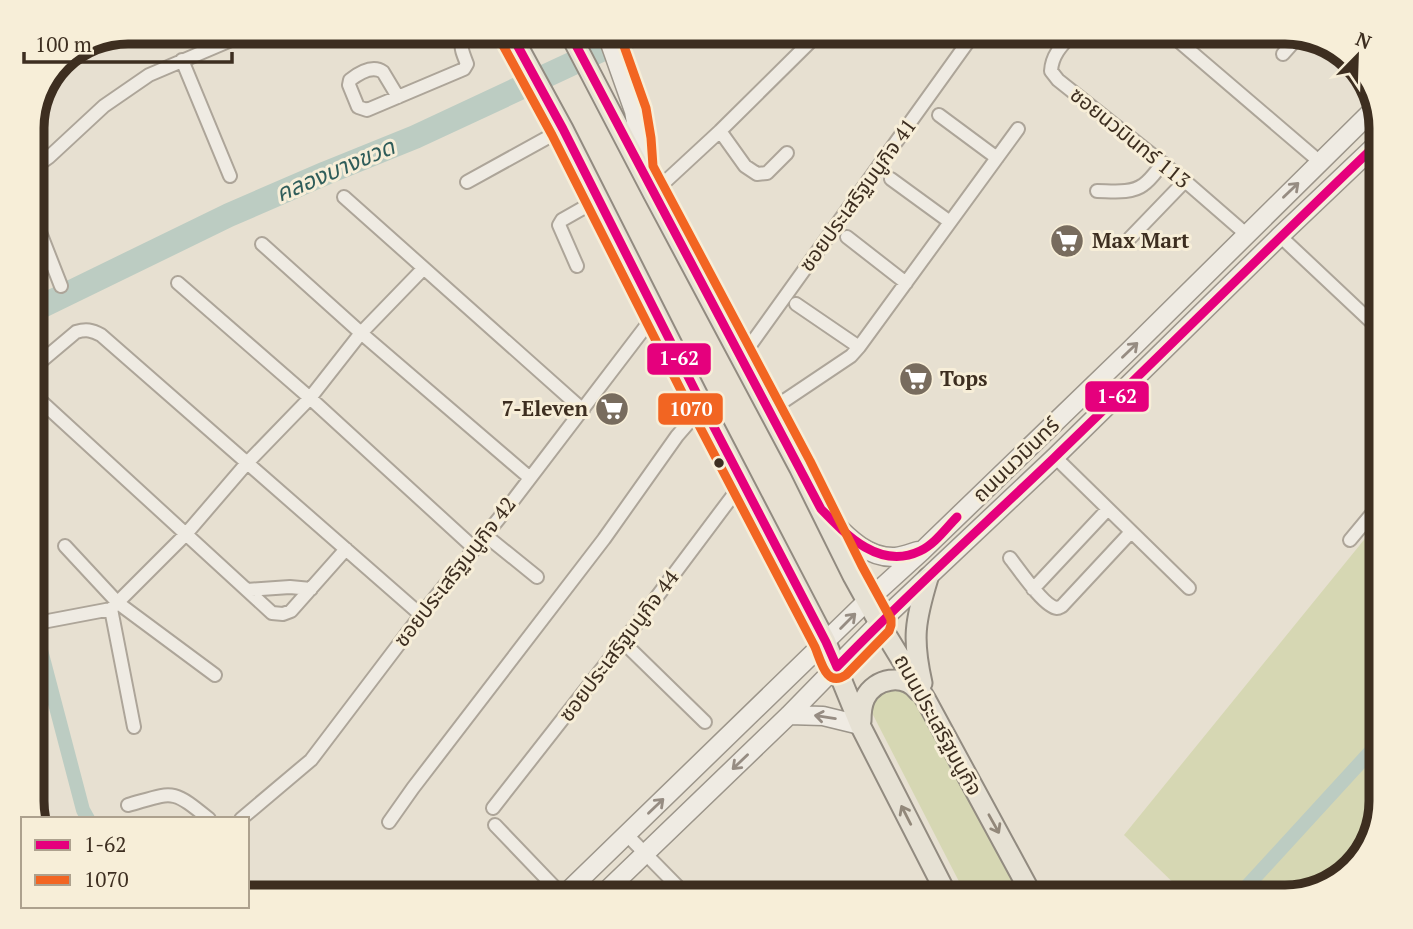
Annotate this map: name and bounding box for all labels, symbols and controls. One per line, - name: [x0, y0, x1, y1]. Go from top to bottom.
- scale bar: [24, 21, 233, 65]
- north arrow: [1322, 21, 1392, 91]
- text: N: [1352, 26, 1376, 54]
- text: 100 m: [35, 30, 92, 58]
- street label: ซอยนวมินทร์ 113: [1065, 80, 1197, 194]
- street label: ซอยประเสริฐมนูกิจ 41: [792, 112, 922, 277]
- water label: คลองบางขวด: [271, 130, 400, 209]
- one-way arrow: [1282, 181, 1299, 198]
- supermarket icon: Max Mart: [1048, 222, 1086, 260]
- place label: Max Mart: [1092, 226, 1190, 254]
- line badge: 1-62: [646, 342, 712, 376]
- one-way arrow: [1121, 342, 1138, 359]
- text: 1-62: [659, 345, 699, 370]
- supermarket icon: Tops: [897, 360, 935, 398]
- place label: Tops: [940, 364, 988, 392]
- line badge: 1-62: [1084, 380, 1150, 413]
- text: 1-62: [1097, 383, 1137, 408]
- supermarket icon: 7-Eleven: [593, 390, 631, 428]
- line badge: 1070: [657, 392, 724, 426]
- place label: 7-Eleven: [502, 394, 588, 422]
- text: 1070: [670, 396, 713, 421]
- street label: ถนนนวมินทร์: [966, 410, 1065, 508]
- unlabelled marker: [712, 456, 726, 470]
- street label: ซอยประเสริฐมนูกิจ 42: [387, 491, 522, 652]
- street label: ซอยประเสริฐมนูกิจ 44: [552, 563, 685, 727]
- one-way arrow: [839, 612, 856, 629]
- street label: ถนนประเสริฐมนูกิจ: [888, 649, 989, 800]
- one-way arrow: [814, 711, 837, 724]
- one-way arrow: [732, 754, 749, 771]
- one-way arrow: [648, 797, 665, 814]
- one-way arrow: [898, 805, 912, 826]
- one-way arrow: [987, 813, 1001, 834]
- legend: [21, 817, 248, 908]
- text: 1-62: [84, 830, 127, 858]
- text: 1070: [84, 865, 129, 893]

